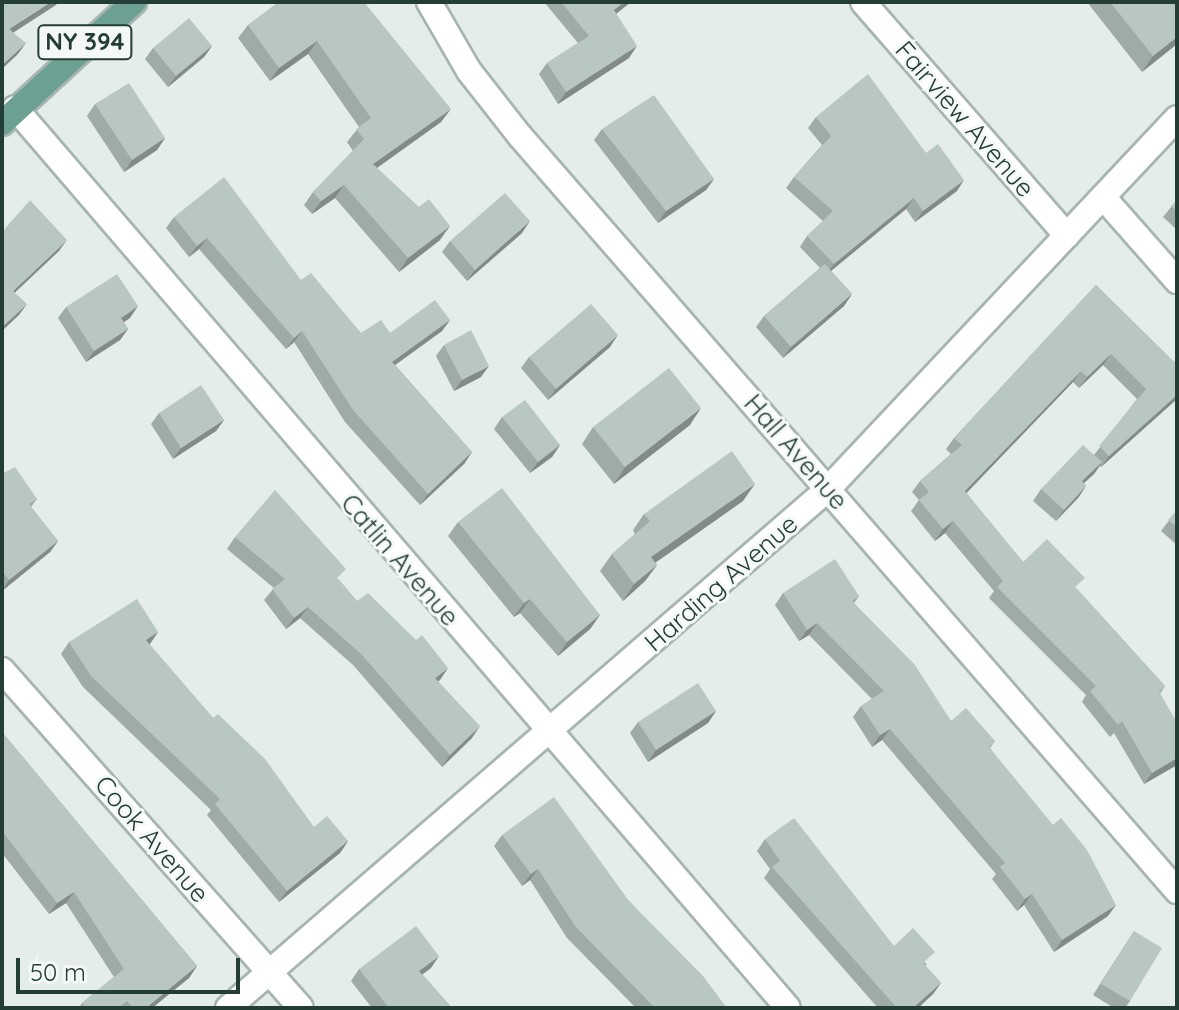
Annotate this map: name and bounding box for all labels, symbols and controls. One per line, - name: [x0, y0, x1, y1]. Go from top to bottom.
- road number: NY 394: [37, 22, 133, 62]
- street label: Fairview Avenue: [889, 35, 1041, 203]
- street label: Hall Avenue: [737, 388, 855, 516]
- street label: Catlin Avenue: [334, 488, 466, 632]
- street label: Harding Avenue: [638, 508, 804, 658]
- street label: Cook Avenue: [88, 769, 216, 909]
- scale bar: [20, 942, 244, 992]
- text: 50 m: [30, 957, 86, 987]

